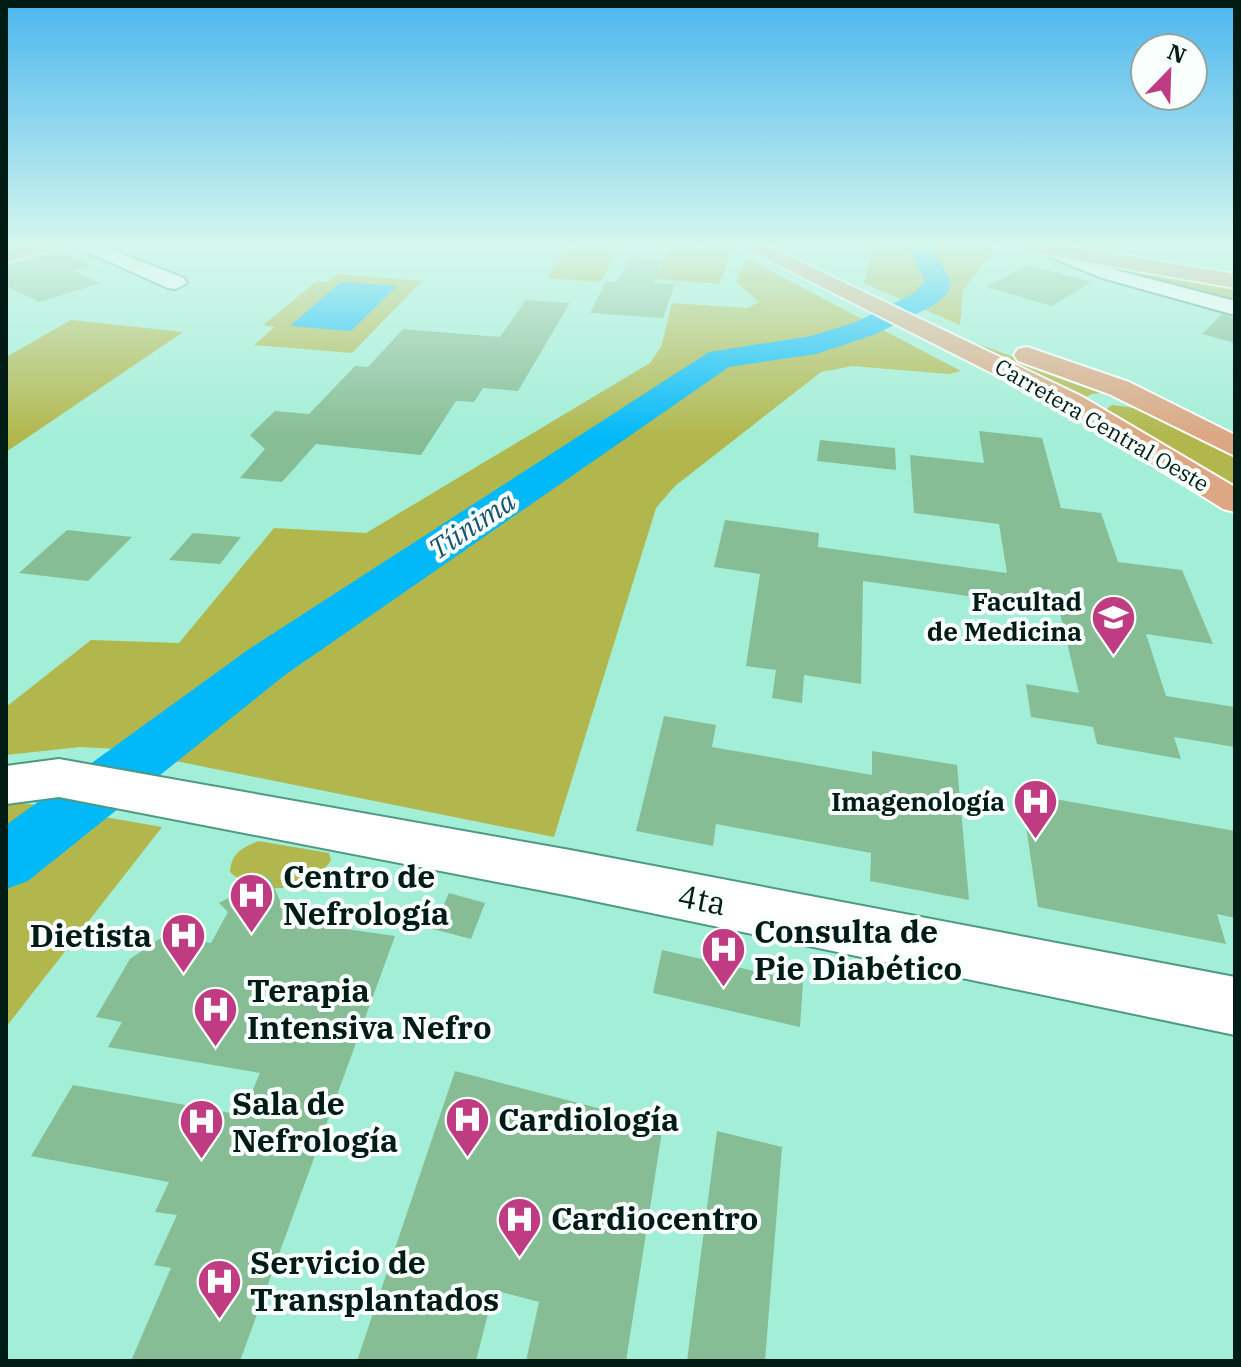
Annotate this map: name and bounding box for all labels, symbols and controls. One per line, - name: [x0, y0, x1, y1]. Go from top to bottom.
- north arrow: [1129, 32, 1209, 112]
- text: N: [1163, 36, 1191, 70]
- street label: Carretera Central Oeste: [990, 351, 1215, 498]
- water label: Tíinima: [421, 482, 522, 567]
- place label: Facultad de Medicina: [927, 584, 1082, 648]
- school or university icon: Facultad de Medicina: [1089, 593, 1137, 656]
- hospital icon: Imagenología: [1012, 778, 1060, 841]
- place label: Imagenología: [831, 784, 1005, 818]
- place label: Centro de Nefrología: [283, 855, 449, 934]
- hospital icon: Centro de Nefrología: [228, 871, 276, 934]
- street label: 4ta: [675, 874, 730, 924]
- place label: Consulta de Pie Diabético: [754, 910, 962, 989]
- hospital icon: Dietista: [159, 912, 207, 975]
- place label: Dietista: [30, 914, 152, 956]
- hospital icon: Consulta de Pie Diabético: [699, 926, 747, 989]
- place label: Terapia Intensiva Nefro: [247, 969, 492, 1048]
- hospital icon: Terapia Intensiva Nefro: [192, 985, 240, 1048]
- place label: Sala de Nefrología: [232, 1082, 398, 1161]
- hospital icon: Cardiología: [443, 1096, 491, 1159]
- hospital icon: Sala de Nefrología: [177, 1098, 225, 1161]
- place label: Cardiología: [498, 1098, 679, 1140]
- hospital icon: Cardiocentro: [496, 1195, 544, 1258]
- place label: Cardiocentro: [551, 1197, 759, 1239]
- place label: Servicio de Transplantados: [250, 1241, 499, 1320]
- hospital icon: Servicio de Transplantados: [195, 1257, 243, 1320]

